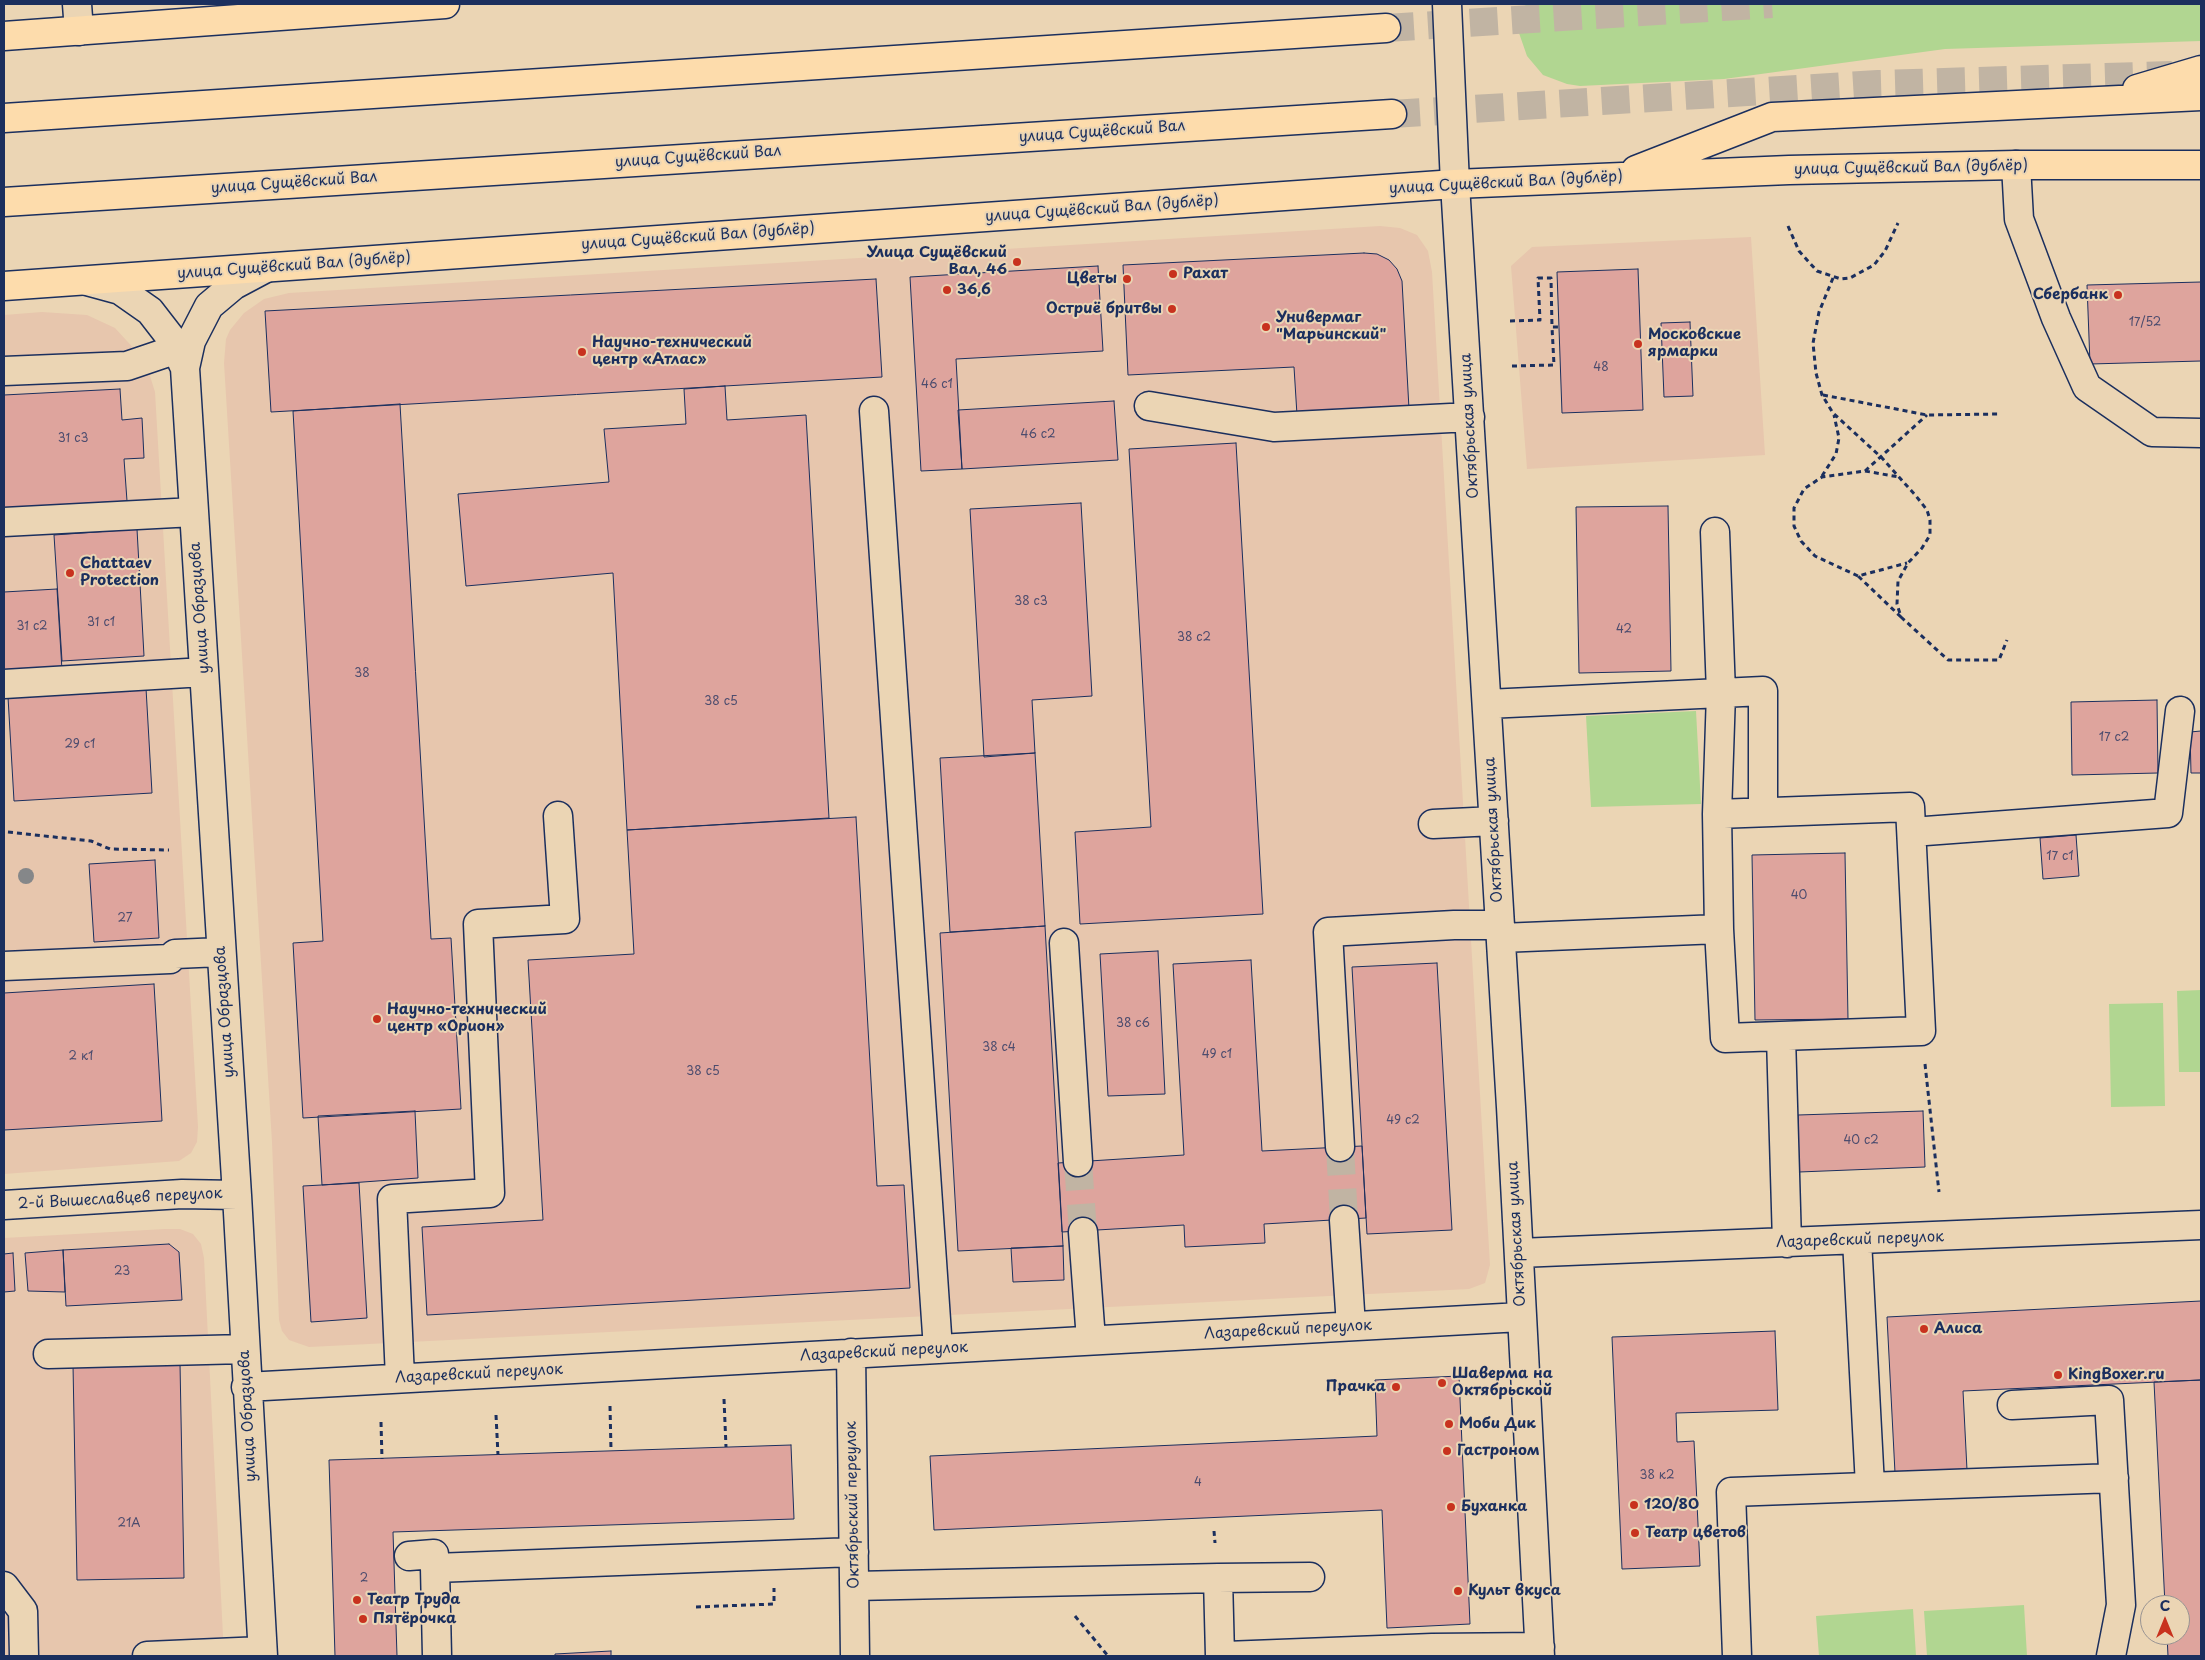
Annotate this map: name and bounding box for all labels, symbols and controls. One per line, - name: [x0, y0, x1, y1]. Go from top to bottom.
- street label: улица Сущёвский Вал: [1018, 117, 1186, 147]
- street label: улица Сущёвский Вал: [614, 142, 782, 172]
- street label: улица Сущёвский Вал (дублёр): [1794, 157, 2028, 179]
- street label: улица Сущёвский Вал: [210, 168, 378, 198]
- street label: улица Сущёвский Вал (дублёр): [1389, 168, 1623, 198]
- street label: улица Сущёвский Вал (дублёр): [985, 192, 1219, 226]
- street label: улица Сущёвский Вал (дублёр): [581, 220, 815, 254]
- place label: Улица Сущёвский Вал, 46: [867, 244, 1007, 279]
- street label: улица Сущёвский Вал (дублёр): [177, 249, 411, 283]
- marker: Улица Сущёвский Вал, 46: [1011, 256, 1023, 268]
- place label: Рахат: [1183, 265, 1228, 283]
- marker: Рахат: [1167, 268, 1179, 280]
- place label: Цветы: [1067, 270, 1117, 288]
- marker: Цветы: [1121, 273, 1133, 285]
- place label: 36,6: [957, 281, 991, 299]
- marker: 36,6: [941, 284, 953, 296]
- place label: Сбербанк: [2033, 286, 2108, 304]
- marker: Сбербанк: [2112, 289, 2124, 301]
- place label: Остриё бритвы: [1046, 300, 1162, 318]
- marker: Остриё бритвы: [1166, 303, 1178, 315]
- place label: Универмаг "Марьинский": [1276, 309, 1386, 344]
- house number: 17/52: [2129, 316, 2161, 330]
- marker: Универмаг "Марьинский": [1260, 321, 1272, 333]
- place label: Московские ярмарки: [1648, 326, 1741, 361]
- place label: Научно-технический центр «Атлас»: [592, 334, 752, 369]
- marker: Московские ярмарки: [1632, 338, 1644, 350]
- marker: Научно-технический центр «Атлас»: [576, 346, 588, 358]
- street label: Октябрьская улица: [1457, 353, 1483, 499]
- house number: 48: [1593, 361, 1609, 375]
- house number: 46 с1: [921, 378, 953, 392]
- house number: 46 с2: [1021, 428, 1055, 442]
- house number: 31 с3: [58, 432, 88, 446]
- street label: улица Образцова: [186, 542, 214, 674]
- place label: Chattaev Protection: [80, 555, 159, 590]
- marker: Chattaev Protection: [64, 567, 76, 579]
- house number: 38 с3: [1014, 595, 1048, 609]
- house number: 31 с1: [87, 616, 115, 630]
- house number: 31 с2: [16, 620, 48, 634]
- house number: 42: [1616, 623, 1632, 637]
- house number: 38 с2: [1177, 631, 1211, 645]
- house number: 38: [354, 667, 370, 681]
- house number: 38 с5: [704, 695, 738, 709]
- house number: 17 с2: [2099, 731, 2129, 745]
- house number: 29 с1: [65, 738, 95, 752]
- street label: Октябрьская улица: [1481, 757, 1507, 903]
- house number: 17 с1: [2046, 850, 2074, 864]
- house number: 40: [1791, 889, 1807, 903]
- house number: 27: [118, 912, 132, 926]
- street label: улица Образцова: [211, 946, 239, 1078]
- place label: Научно-технический центр «Орион»: [387, 1001, 547, 1036]
- marker: Научно-технический центр «Орион»: [371, 1013, 383, 1025]
- house number: 38 с6: [1116, 1017, 1150, 1031]
- house number: 38 с4: [982, 1041, 1016, 1055]
- house number: 49 с1: [1202, 1048, 1232, 1062]
- house number: 2 к1: [69, 1050, 93, 1064]
- house number: 38 с5: [686, 1065, 720, 1079]
- house number: 49 с2: [1386, 1114, 1420, 1128]
- house number: 40 с2: [1843, 1134, 1879, 1148]
- street label: Октябрьская улица: [1504, 1161, 1530, 1307]
- street label: 2-й Вышеславцев переулок: [17, 1185, 223, 1213]
- street label: Лазаревский переулок: [1776, 1228, 1944, 1252]
- house number: 23: [114, 1265, 130, 1279]
- street label: Лазаревский переулок: [1204, 1317, 1372, 1343]
- place label: Алиса: [1934, 1320, 1982, 1338]
- marker: Алиса: [1918, 1323, 1930, 1335]
- street label: Лазаревский переулок: [800, 1339, 968, 1365]
- street label: улица Образцова: [236, 1350, 260, 1482]
- street label: Лазаревский переулок: [395, 1361, 563, 1387]
- place label: Шаверма на Октябрьской: [1452, 1365, 1553, 1400]
- place label: KingBoxer.ru: [2068, 1366, 2165, 1384]
- marker: KingBoxer.ru: [2052, 1369, 2064, 1381]
- marker: Шаверма на Октябрьской: [1436, 1377, 1448, 1389]
- place label: Прачка: [1326, 1378, 1386, 1396]
- marker: Прачка: [1390, 1381, 1402, 1393]
- place label: Моби Дик: [1459, 1415, 1536, 1433]
- marker: Моби Дик: [1443, 1418, 1455, 1430]
- street label: Октябрьский переулок: [843, 1421, 863, 1589]
- place label: Гастроном: [1457, 1442, 1540, 1460]
- marker: Гастроном: [1441, 1445, 1453, 1457]
- house number: 38 к2: [1640, 1469, 1674, 1483]
- house number: 4: [1194, 1476, 1202, 1490]
- place label: 120/80: [1644, 1496, 1699, 1514]
- place label: Буханка: [1461, 1498, 1527, 1516]
- marker: 120/80: [1628, 1499, 1640, 1511]
- marker: Буханка: [1445, 1501, 1457, 1513]
- house number: 21А: [117, 1517, 141, 1531]
- place label: Театр цветов: [1645, 1524, 1746, 1542]
- marker: Театр цветов: [1629, 1527, 1641, 1539]
- house number: 2: [360, 1572, 368, 1586]
- place label: Культ вкуса: [1468, 1582, 1561, 1600]
- marker: Культ вкуса: [1452, 1585, 1464, 1597]
- place label: Театр Труда: [367, 1591, 460, 1609]
- marker: Театр Труда: [351, 1594, 363, 1606]
- north arrow: [2140, 1595, 2190, 1645]
- text: С: [2160, 1595, 2170, 1616]
- place label: Пятёрочка: [373, 1610, 456, 1628]
- marker: Пятёрочка: [357, 1613, 369, 1625]

